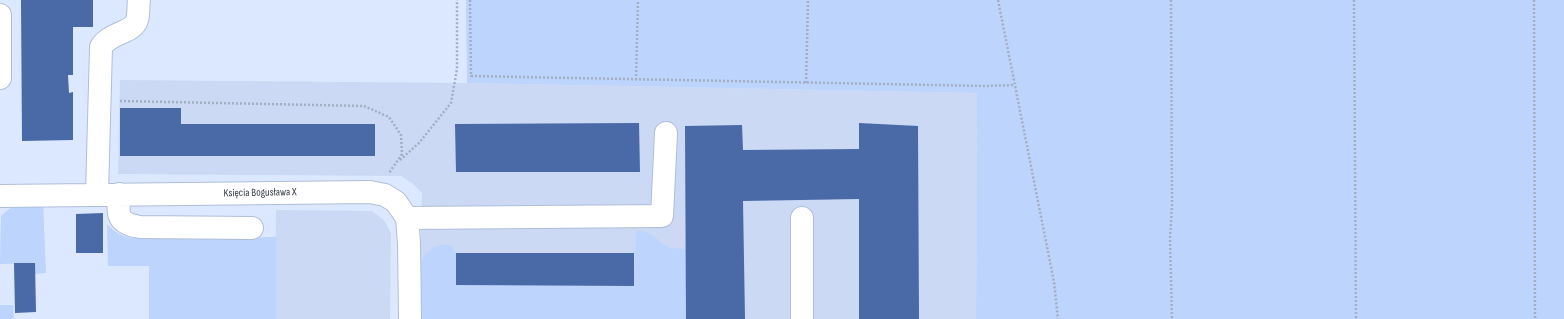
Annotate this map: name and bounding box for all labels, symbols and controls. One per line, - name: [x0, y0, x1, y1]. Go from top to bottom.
- street label: Księcia Bogusława X: [223, 186, 297, 200]

